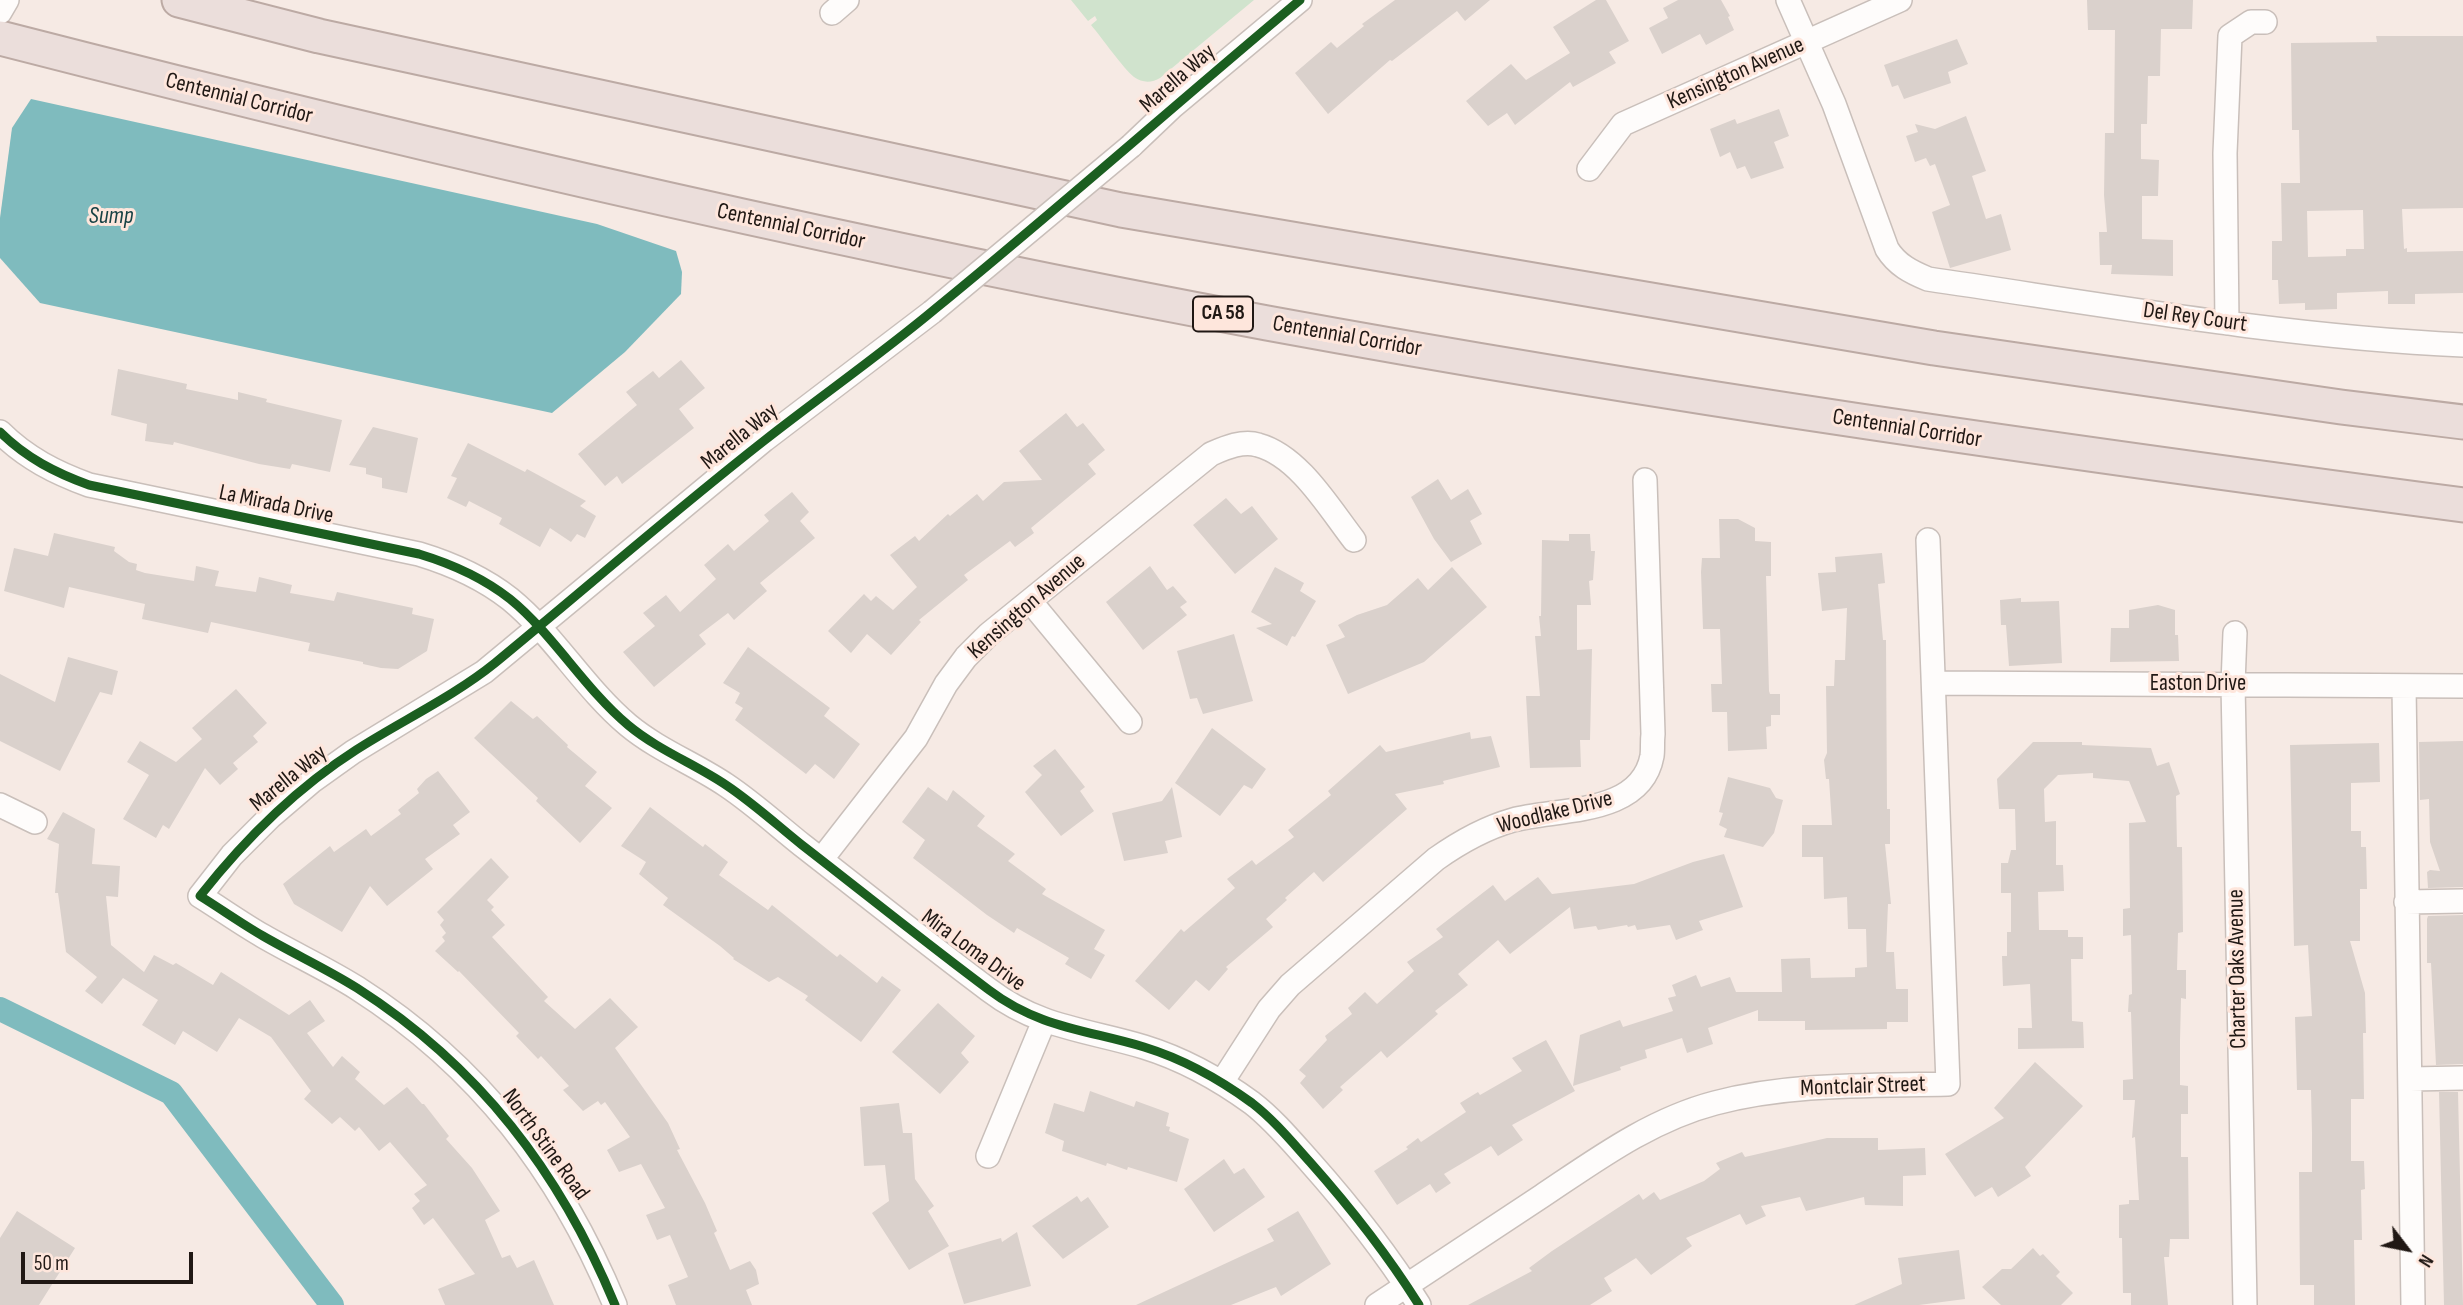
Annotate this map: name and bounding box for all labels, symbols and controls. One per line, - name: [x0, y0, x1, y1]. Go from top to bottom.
- street label: Kensington Avenue: [1663, 32, 1809, 116]
- street label: Marella Way: [1135, 39, 1221, 119]
- street label: Centennial Corridor: [163, 67, 315, 131]
- street label: Centennial Corridor: [714, 198, 868, 256]
- water label: Sump: [89, 203, 133, 231]
- road number: CA 58: [1193, 296, 1253, 332]
- street label: Del Rey Court: [2141, 297, 2249, 339]
- street label: Centennial Corridor: [1270, 310, 1424, 364]
- street label: Marella Way: [696, 398, 784, 476]
- street label: Centennial Corridor: [1830, 404, 1984, 454]
- street label: La Mirada Drive: [216, 479, 336, 531]
- street label: Kensington Avenue: [963, 548, 1091, 666]
- street label: Easton Drive: [2150, 670, 2246, 698]
- street label: Marella Way: [245, 740, 333, 818]
- street label: Woodlake Drive: [1494, 785, 1616, 841]
- street label: Charter Oaks Avenue: [2223, 889, 2253, 1049]
- street label: Mira Loma Drive: [916, 904, 1030, 998]
- street label: Montclair Street: [1800, 1071, 1926, 1103]
- street label: North Stine Road: [495, 1084, 595, 1206]
- north arrow: [2372, 1214, 2442, 1284]
- scale bar: [24, 1238, 196, 1282]
- text: N: [2413, 1250, 2438, 1271]
- text: 50 m: [34, 1251, 69, 1276]

